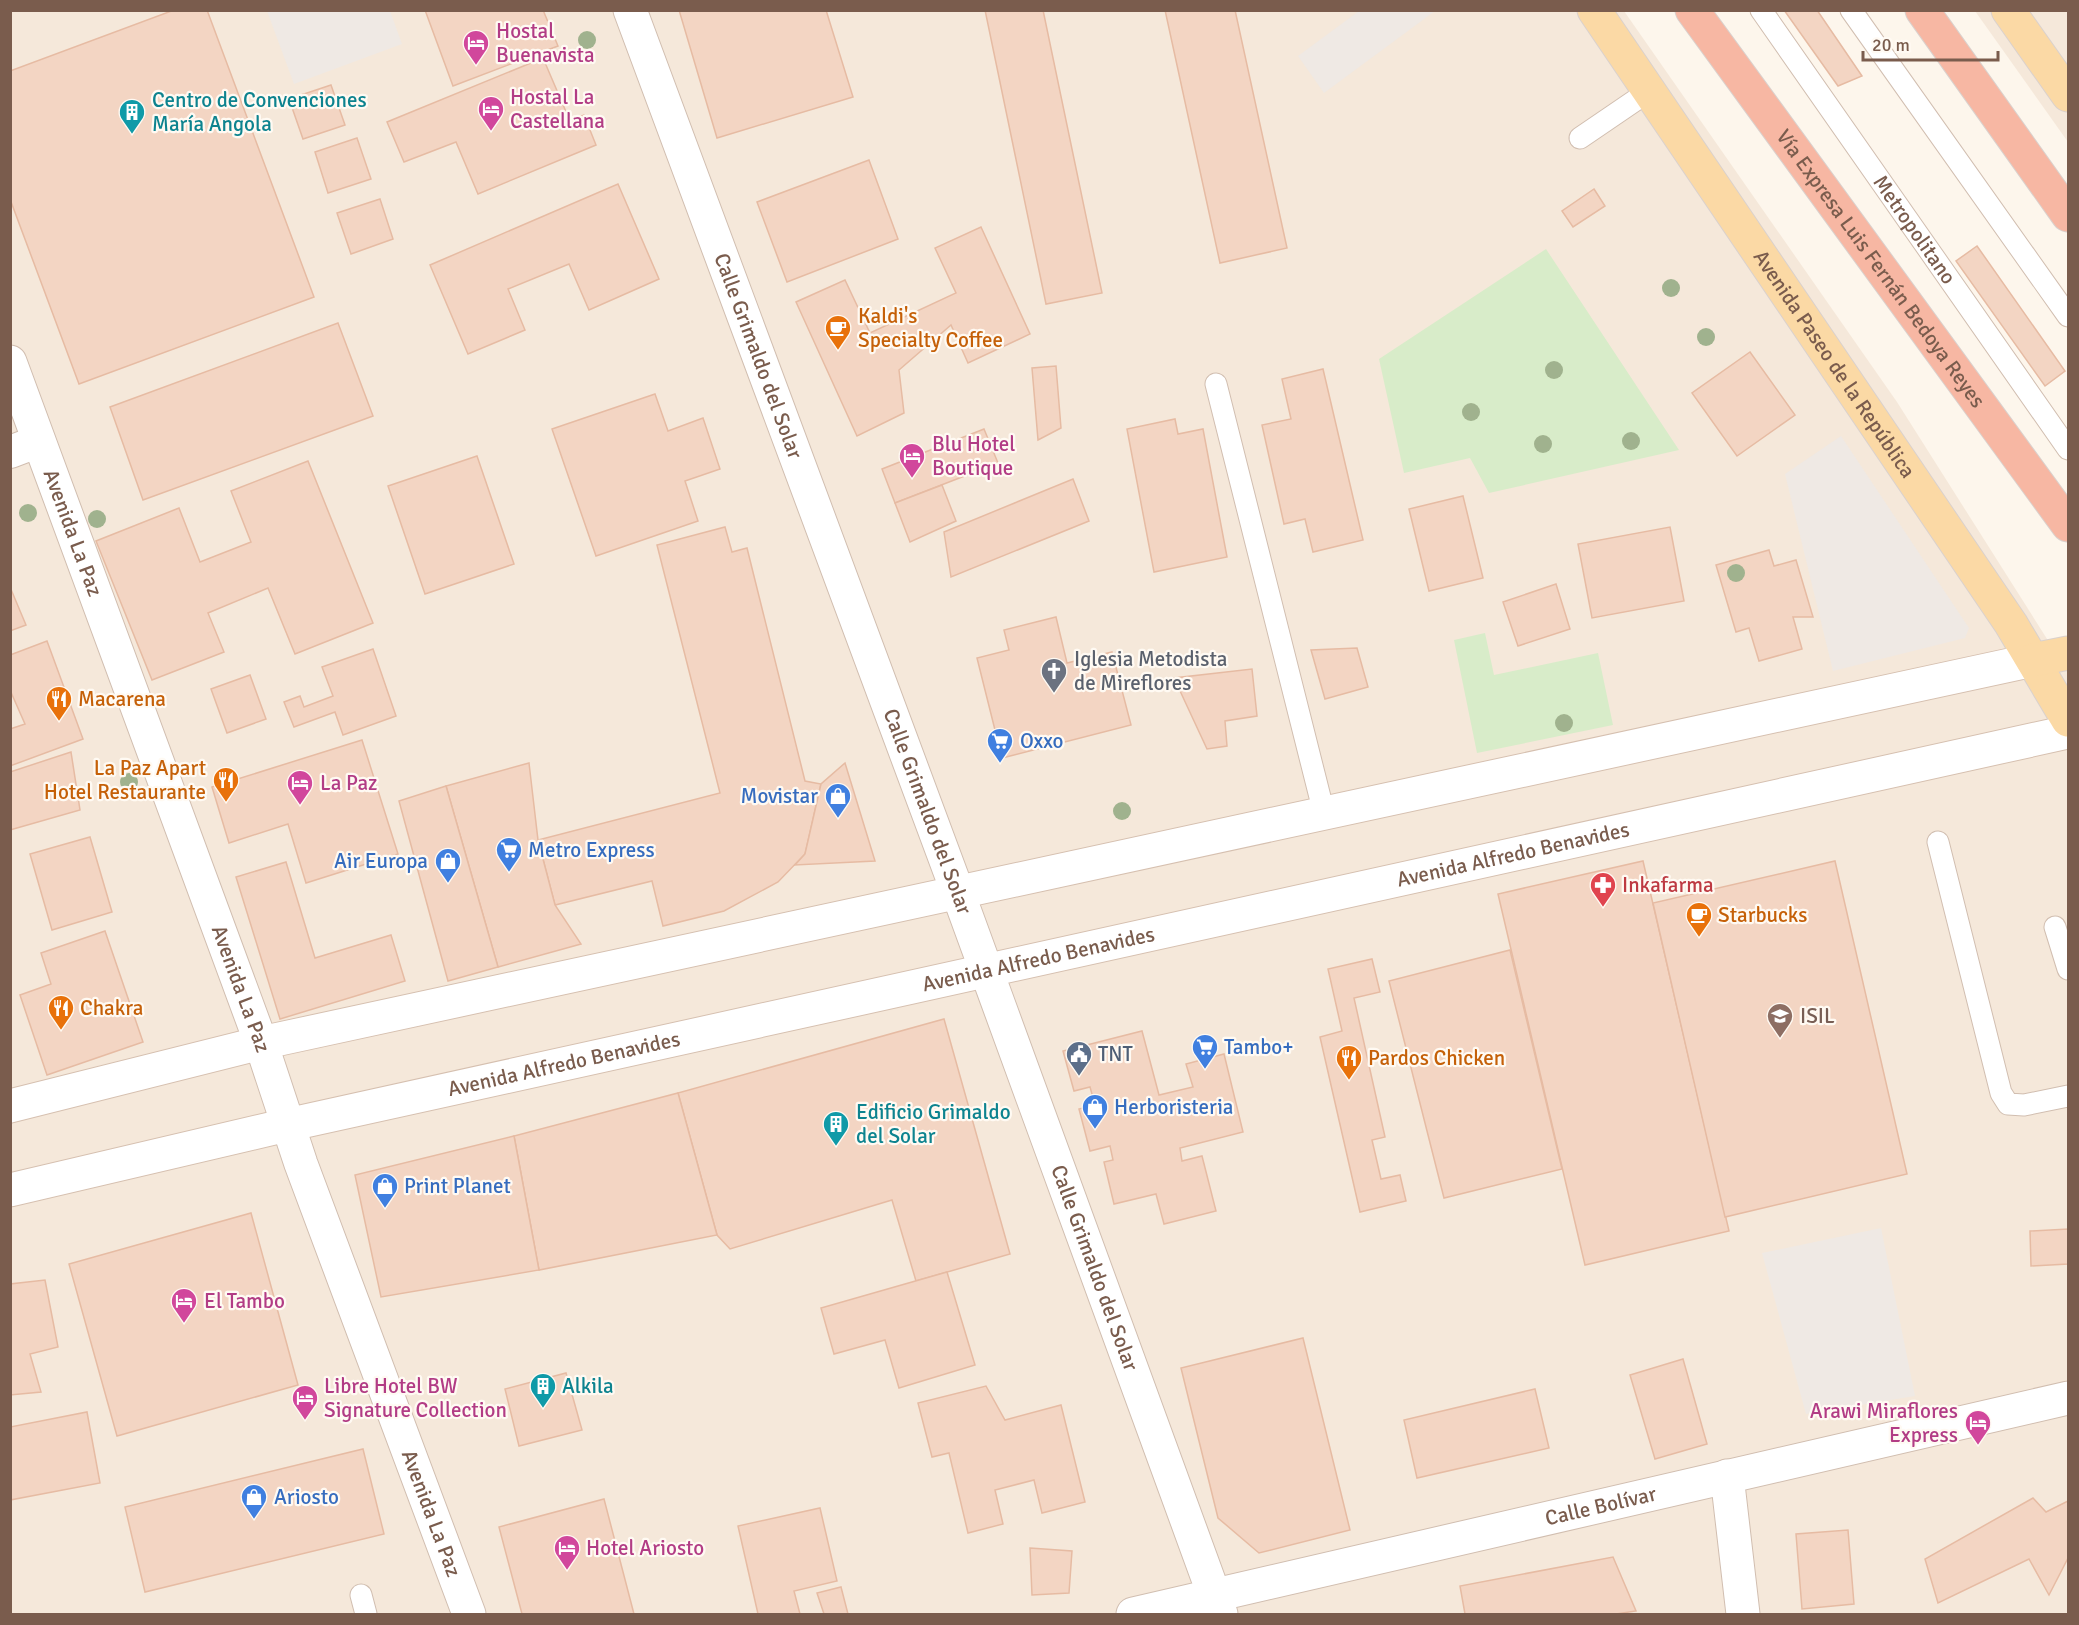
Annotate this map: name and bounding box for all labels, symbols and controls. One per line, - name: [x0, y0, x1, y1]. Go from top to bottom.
- place label: Hostal Buenavista: [496, 18, 595, 68]
- scale bar: [1863, 24, 1998, 62]
- hotel icon: Hostal Buenavista: [461, 28, 491, 66]
- text: 20 m: [1872, 34, 1910, 56]
- place label: Hostal La Castellana: [510, 84, 605, 134]
- place label: Centro de Convenciones María Angola: [152, 87, 367, 137]
- hotel icon: Hostal La Castellana: [476, 94, 506, 132]
- building icon: Centro de Convenciones María Angola: [117, 97, 147, 135]
- street label: Vía Expresa Luis Fernán Bedoya Reyes: [1771, 124, 1991, 413]
- street label: Metropolitano: [1867, 170, 1962, 289]
- street label: Avenida Paseo de la República: [1748, 245, 1921, 483]
- street label: Calle Grimaldo del Solar: [708, 250, 809, 463]
- place label: Kaldi's Specialty Coffee: [858, 303, 1003, 353]
- cafe icon: Kaldi's Specialty Coffee: [823, 313, 853, 351]
- place label: Blu Hotel Boutique: [932, 431, 1015, 481]
- hotel icon: Blu Hotel Boutique: [897, 441, 927, 479]
- street label: Avenida La Paz: [38, 466, 108, 600]
- place label: Iglesia Metodista de Mireflores: [1074, 646, 1227, 696]
- church icon: Iglesia Metodista de Mireflores: [1039, 656, 1069, 694]
- restaurant icon: Macarena: [44, 684, 74, 722]
- place label: Macarena: [78, 686, 166, 712]
- street label: Calle Grimaldo del Solar: [878, 705, 978, 918]
- supermarket icon: Oxxo: [985, 726, 1015, 764]
- place label: Oxxo: [1020, 728, 1063, 754]
- place label: La Paz Apart Hotel Restaurante: [44, 755, 206, 805]
- restaurant icon: La Paz Apart Hotel Restaurante: [211, 765, 241, 803]
- hotel icon: La Paz: [285, 768, 315, 806]
- place label: La Paz: [320, 770, 378, 796]
- shop icon: Movistar: [823, 781, 853, 819]
- place label: Movistar: [740, 783, 818, 809]
- street label: Avenida Alfredo Benavides: [1394, 816, 1632, 893]
- supermarket icon: Metro Express: [494, 835, 524, 873]
- place label: Metro Express: [528, 837, 655, 863]
- shop icon: Air Europa: [433, 846, 463, 884]
- place label: Air Europa: [334, 848, 428, 874]
- pharmacy icon: Inkafarma: [1588, 870, 1618, 908]
- place label: Inkafarma: [1622, 872, 1714, 898]
- cafe icon: Starbucks: [1684, 900, 1714, 938]
- place label: Starbucks: [1718, 902, 1808, 928]
- street label: Avenida Alfredo Benavides: [920, 921, 1157, 997]
- street label: Avenida La Paz: [206, 922, 276, 1056]
- restaurant icon: Chakra: [46, 993, 76, 1031]
- place label: Chakra: [80, 995, 144, 1021]
- school or university icon: ISIL: [1765, 1001, 1795, 1039]
- place label: ISIL: [1800, 1003, 1835, 1029]
- street label: Avenida Alfredo Benavides: [445, 1026, 683, 1102]
- supermarket icon: Tambo+: [1190, 1032, 1220, 1070]
- place label: Tambo+: [1224, 1034, 1294, 1060]
- public building icon: TNT: [1064, 1039, 1094, 1077]
- place label: TNT: [1098, 1041, 1134, 1067]
- restaurant icon: Pardos Chicken: [1334, 1043, 1364, 1081]
- place label: Pardos Chicken: [1368, 1045, 1505, 1071]
- shop icon: Herboristeria: [1080, 1092, 1110, 1130]
- place label: Herboristeria: [1114, 1094, 1233, 1120]
- place label: Edificio Grimaldo del Solar: [856, 1099, 1011, 1149]
- building icon: Edificio Grimaldo del Solar: [821, 1109, 851, 1147]
- street label: Calle Grimaldo del Solar: [1045, 1161, 1144, 1375]
- shop icon: Print Planet: [370, 1171, 400, 1209]
- place label: Print Planet: [404, 1173, 511, 1199]
- hotel icon: El Tambo: [169, 1286, 199, 1324]
- place label: El Tambo: [204, 1288, 285, 1314]
- building icon: Alkila: [528, 1371, 558, 1409]
- place label: Libre Hotel BW Signature Collection: [324, 1373, 507, 1423]
- place label: Alkila: [562, 1373, 614, 1399]
- hotel icon: Libre Hotel BW Signature Collection: [290, 1383, 320, 1421]
- place label: Arawi Miraflores Express: [1810, 1398, 1958, 1448]
- hotel icon: Arawi Miraflores Express: [1963, 1408, 1993, 1446]
- street label: Avenida La Paz: [396, 1446, 467, 1580]
- street label: Calle Bolívar: [1543, 1480, 1659, 1531]
- shop icon: Ariosto: [239, 1482, 269, 1520]
- place label: Ariosto: [274, 1484, 339, 1510]
- hotel icon: Hotel Ariosto: [552, 1533, 582, 1571]
- place label: Hotel Ariosto: [586, 1535, 704, 1561]

